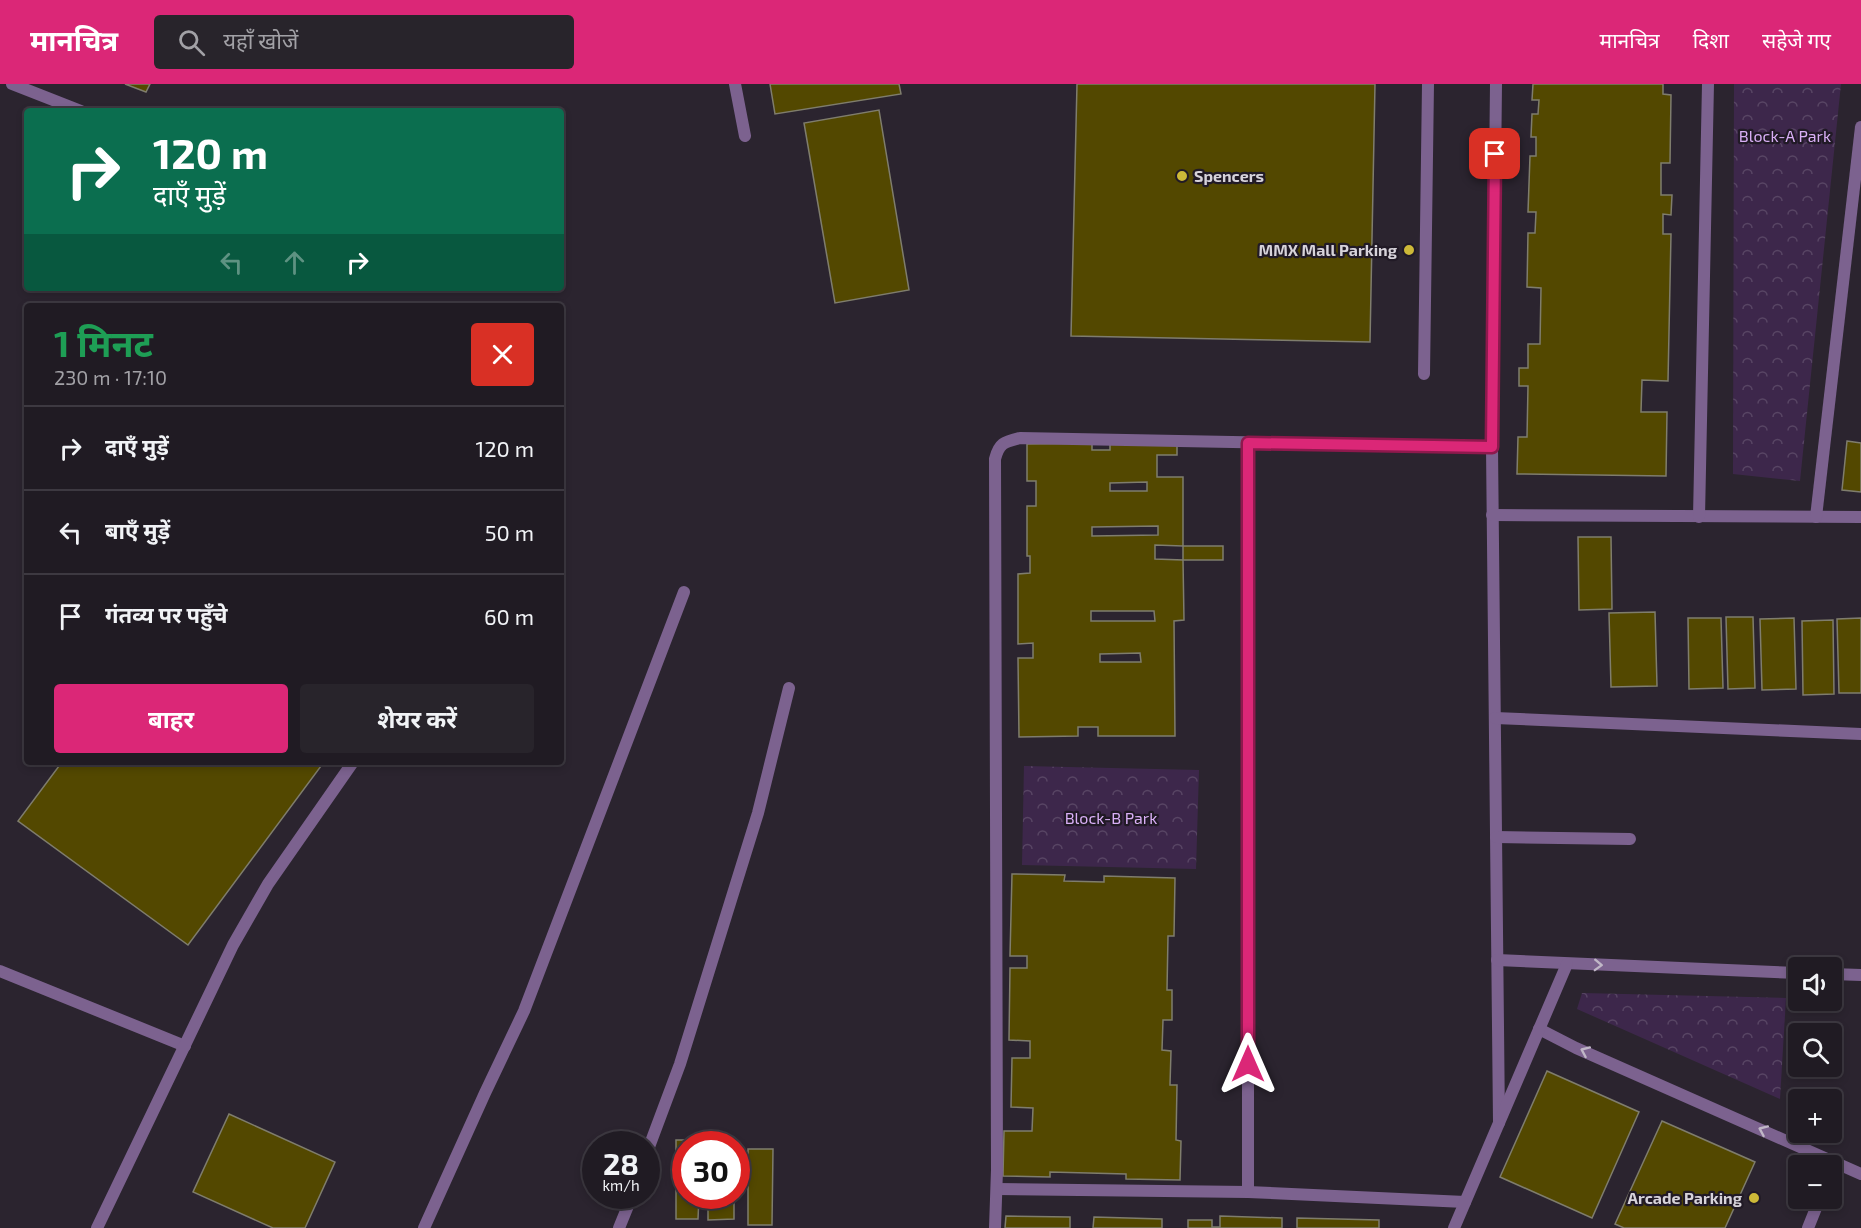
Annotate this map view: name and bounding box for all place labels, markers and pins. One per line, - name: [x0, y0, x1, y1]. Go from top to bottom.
- pin: [1469, 128, 1520, 179]
- place label: Spencers: [1194, 166, 1264, 185]
- marker: Spencers: [1175, 169, 1189, 183]
- place label: MMX Mall Parking: [1259, 240, 1398, 259]
- marker: MMX Mall Parking: [1402, 243, 1416, 257]
- place label: Arcade Parking: [1628, 1188, 1743, 1207]
- marker: Arcade Parking: [1747, 1191, 1761, 1205]

